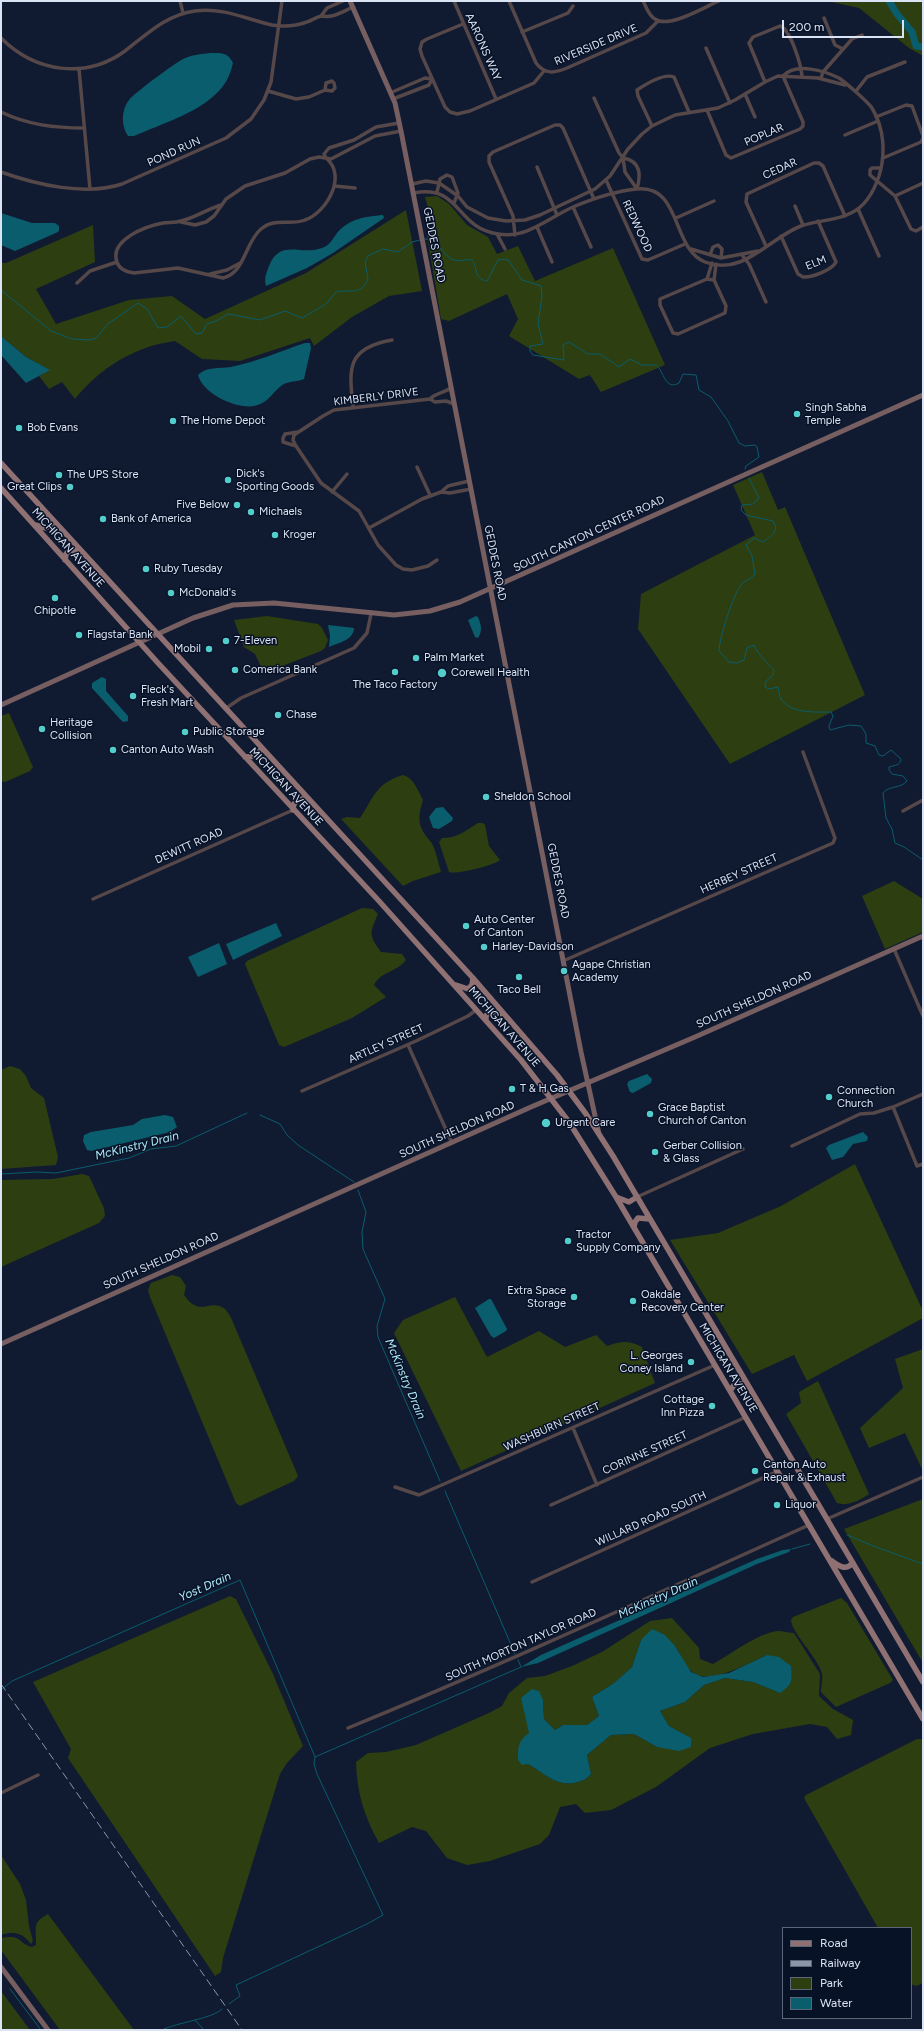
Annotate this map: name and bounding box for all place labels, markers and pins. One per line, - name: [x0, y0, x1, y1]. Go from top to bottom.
- place label: Singh Sabha Temple: [805, 401, 866, 427]
- marker: Singh Sabha Temple: [792, 409, 802, 419]
- place label: The Home Depot: [181, 414, 265, 428]
- marker: The Home Depot: [168, 416, 178, 426]
- place label: Bob Evans: [27, 421, 78, 435]
- marker: Bob Evans: [14, 423, 24, 433]
- place label: Dick's Sporting Goods: [236, 467, 314, 493]
- place label: The UPS Store: [67, 468, 139, 482]
- marker: The UPS Store: [54, 470, 64, 480]
- marker: Dick's Sporting Goods: [223, 475, 233, 485]
- place label: Great Clips: [7, 480, 62, 494]
- marker: Great Clips: [65, 482, 75, 492]
- place label: Five Below: [176, 498, 229, 512]
- marker: Five Below: [232, 500, 242, 510]
- place label: Michaels: [259, 505, 302, 519]
- marker: Michaels: [246, 507, 256, 517]
- place label: Bank of America: [111, 512, 191, 526]
- marker: Bank of America: [98, 514, 108, 524]
- place label: Kroger: [283, 528, 316, 542]
- marker: Kroger: [270, 530, 280, 540]
- place label: Ruby Tuesday: [154, 562, 222, 576]
- marker: Ruby Tuesday: [141, 564, 151, 574]
- place label: McDonald's: [179, 586, 236, 600]
- marker: McDonald's: [166, 588, 176, 598]
- marker: Chipotle: [50, 593, 60, 603]
- place label: Chipotle: [34, 604, 76, 618]
- place label: Flagstar Bank: [87, 628, 153, 642]
- marker: Flagstar Bank: [74, 630, 84, 640]
- place label: 7-Eleven: [234, 634, 277, 648]
- marker: 7-Eleven: [221, 636, 231, 646]
- place label: Mobil: [174, 642, 201, 656]
- marker: Mobil: [204, 644, 214, 654]
- place label: Palm Market: [424, 651, 484, 665]
- marker: Palm Market: [411, 653, 421, 663]
- place label: Comerica Bank: [243, 663, 317, 677]
- marker: Comerica Bank: [230, 665, 240, 675]
- place label: Corewell Health: [451, 666, 530, 680]
- marker: The Taco Factory: [390, 667, 400, 677]
- marker: Corewell Health: [436, 667, 448, 679]
- place label: The Taco Factory: [353, 678, 437, 692]
- place label: Fleck's Fresh Mart: [141, 683, 193, 709]
- marker: Fleck's Fresh Mart: [128, 691, 138, 701]
- place label: Chase: [286, 708, 317, 722]
- marker: Chase: [273, 710, 283, 720]
- place label: Heritage Collision: [50, 716, 93, 742]
- marker: Heritage Collision: [37, 724, 47, 734]
- place label: Public Storage: [193, 725, 265, 739]
- marker: Public Storage: [180, 727, 190, 737]
- place label: Canton Auto Wash: [121, 743, 214, 757]
- marker: Canton Auto Wash: [108, 745, 118, 755]
- place label: Sheldon School: [494, 790, 571, 804]
- marker: Sheldon School: [481, 792, 491, 802]
- place label: Auto Center of Canton: [474, 913, 535, 939]
- marker: Auto Center of Canton: [461, 921, 471, 931]
- place label: Harley-Davidson: [492, 940, 574, 954]
- marker: Harley-Davidson: [479, 942, 489, 952]
- place label: Agape Christian Academy: [572, 958, 651, 984]
- marker: Agape Christian Academy: [559, 966, 569, 976]
- marker: Taco Bell: [514, 972, 524, 982]
- place label: Taco Bell: [497, 983, 541, 997]
- place label: T & H Gas: [520, 1082, 569, 1096]
- marker: T & H Gas: [507, 1084, 517, 1094]
- place label: Connection Church: [837, 1084, 895, 1110]
- marker: Connection Church: [824, 1092, 834, 1102]
- place label: Grace Baptist Church of Canton: [658, 1101, 746, 1127]
- marker: Grace Baptist Church of Canton: [645, 1109, 655, 1119]
- place label: Urgent Care: [555, 1116, 615, 1130]
- marker: Urgent Care: [540, 1117, 552, 1129]
- place label: Gerber Collision & Glass: [663, 1139, 742, 1165]
- marker: Gerber Collision & Glass: [650, 1147, 660, 1157]
- place label: Tractor Supply Company: [576, 1228, 660, 1254]
- marker: Tractor Supply Company: [563, 1236, 573, 1246]
- place label: Extra Space Storage: [507, 1284, 566, 1310]
- place label: Oakdale Recovery Center: [641, 1288, 724, 1314]
- marker: Extra Space Storage: [569, 1292, 579, 1302]
- marker: Oakdale Recovery Center: [628, 1296, 638, 1306]
- place label: L. Georges Coney Island: [619, 1349, 683, 1375]
- marker: L. Georges Coney Island: [686, 1357, 696, 1367]
- place label: Cottage Inn Pizza: [661, 1393, 704, 1419]
- marker: Cottage Inn Pizza: [707, 1401, 717, 1411]
- place label: Canton Auto Repair & Exhaust: [763, 1458, 846, 1484]
- marker: Canton Auto Repair & Exhaust: [750, 1466, 760, 1476]
- place label: Liquor: [785, 1498, 816, 1512]
- marker: Liquor: [772, 1500, 782, 1510]

